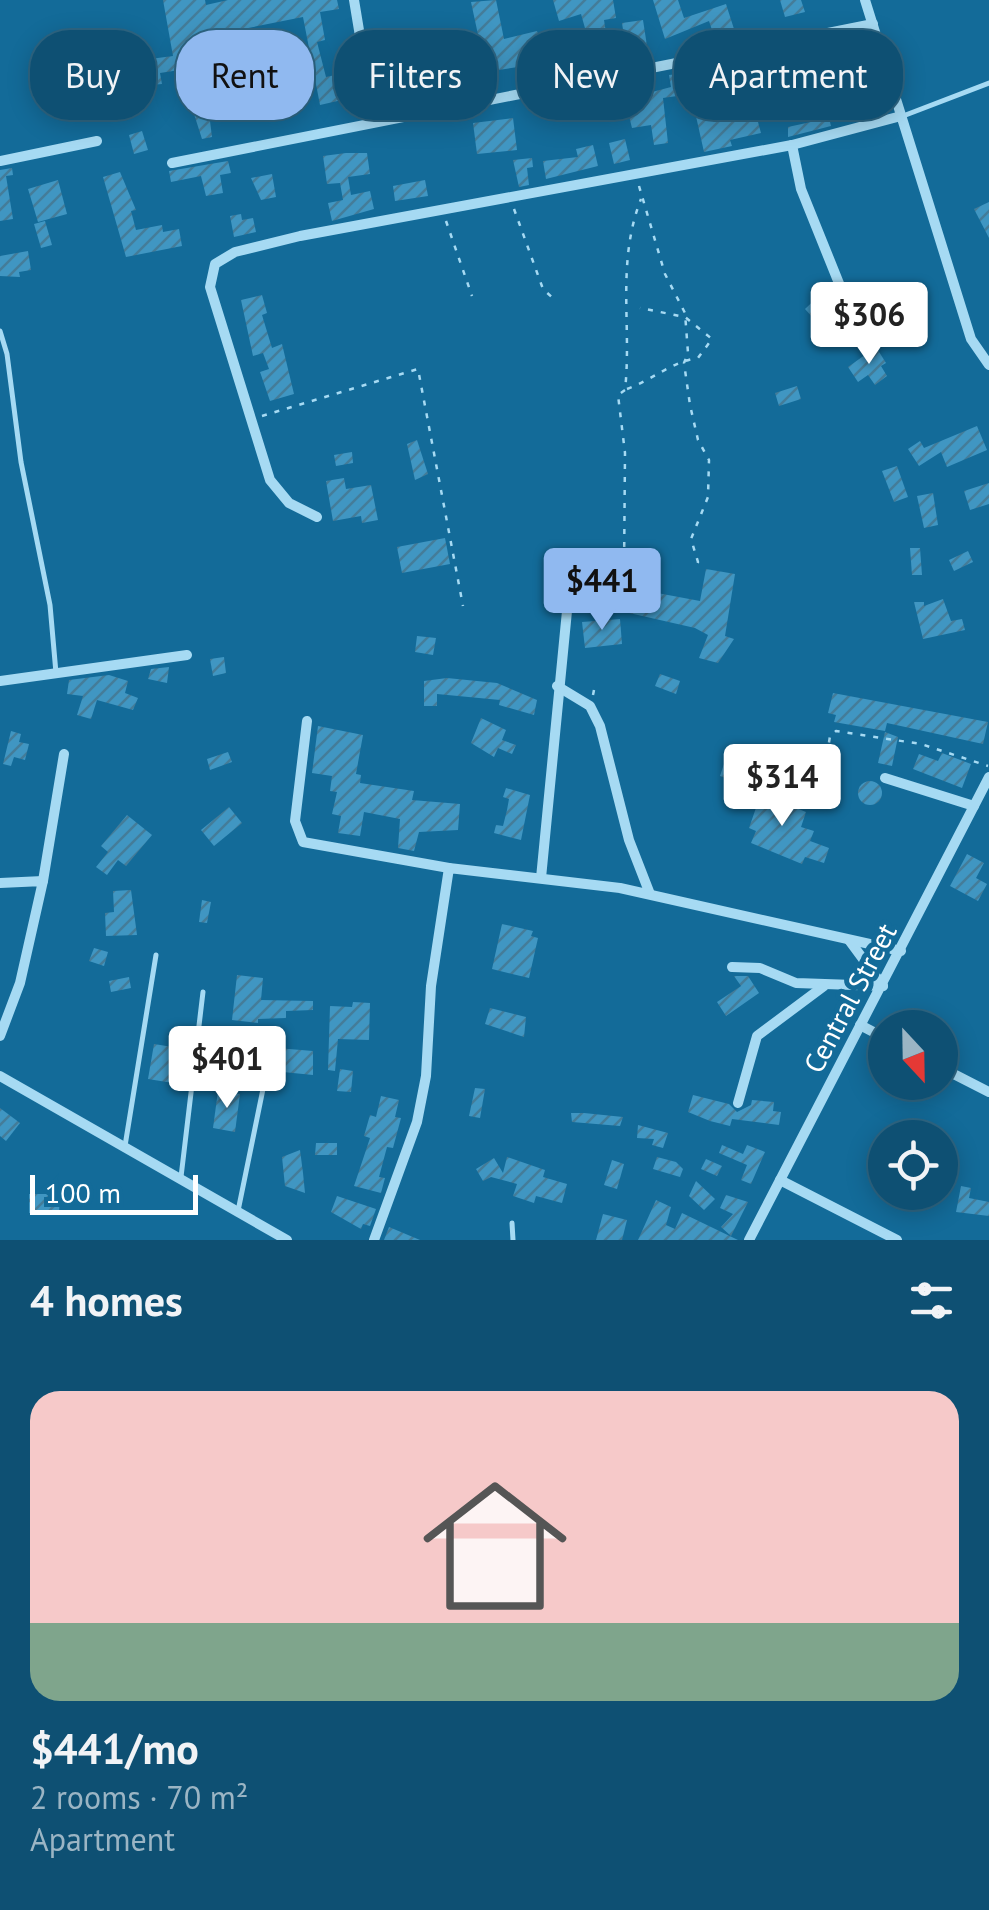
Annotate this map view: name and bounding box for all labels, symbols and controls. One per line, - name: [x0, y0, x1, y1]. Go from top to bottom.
- chip: Buy: [30, 30, 156, 120]
- chip: Rent: [176, 30, 314, 120]
- chip: Filters: [334, 30, 497, 120]
- chip: New: [517, 30, 654, 120]
- chip: Apartment: [674, 30, 903, 120]
- pin: $306: [810, 282, 928, 367]
- text: $306: [833, 293, 905, 335]
- pin: $441: [543, 548, 661, 633]
- text: $441: [566, 559, 638, 601]
- pin: $314: [723, 744, 841, 829]
- text: $314: [746, 755, 818, 797]
- street label: Central Street: [795, 916, 905, 1079]
- north arrow: [868, 1010, 958, 1100]
- map controls: [868, 1010, 958, 1210]
- pin: $401: [168, 1026, 286, 1111]
- text: $401: [191, 1037, 263, 1079]
- button: locate: [868, 1120, 958, 1210]
- scale bar: [30, 1170, 198, 1214]
- text: 100 m: [45, 1174, 121, 1211]
- text: 4 homes: [30, 1273, 183, 1328]
- icon: filters: [904, 1273, 959, 1328]
- icon: home: [405, 1456, 585, 1636]
- text: $441/mo: [30, 1721, 199, 1776]
- text: 2 rooms · 70 m²: [30, 1776, 248, 1818]
- text: Apartment: [30, 1818, 175, 1860]

